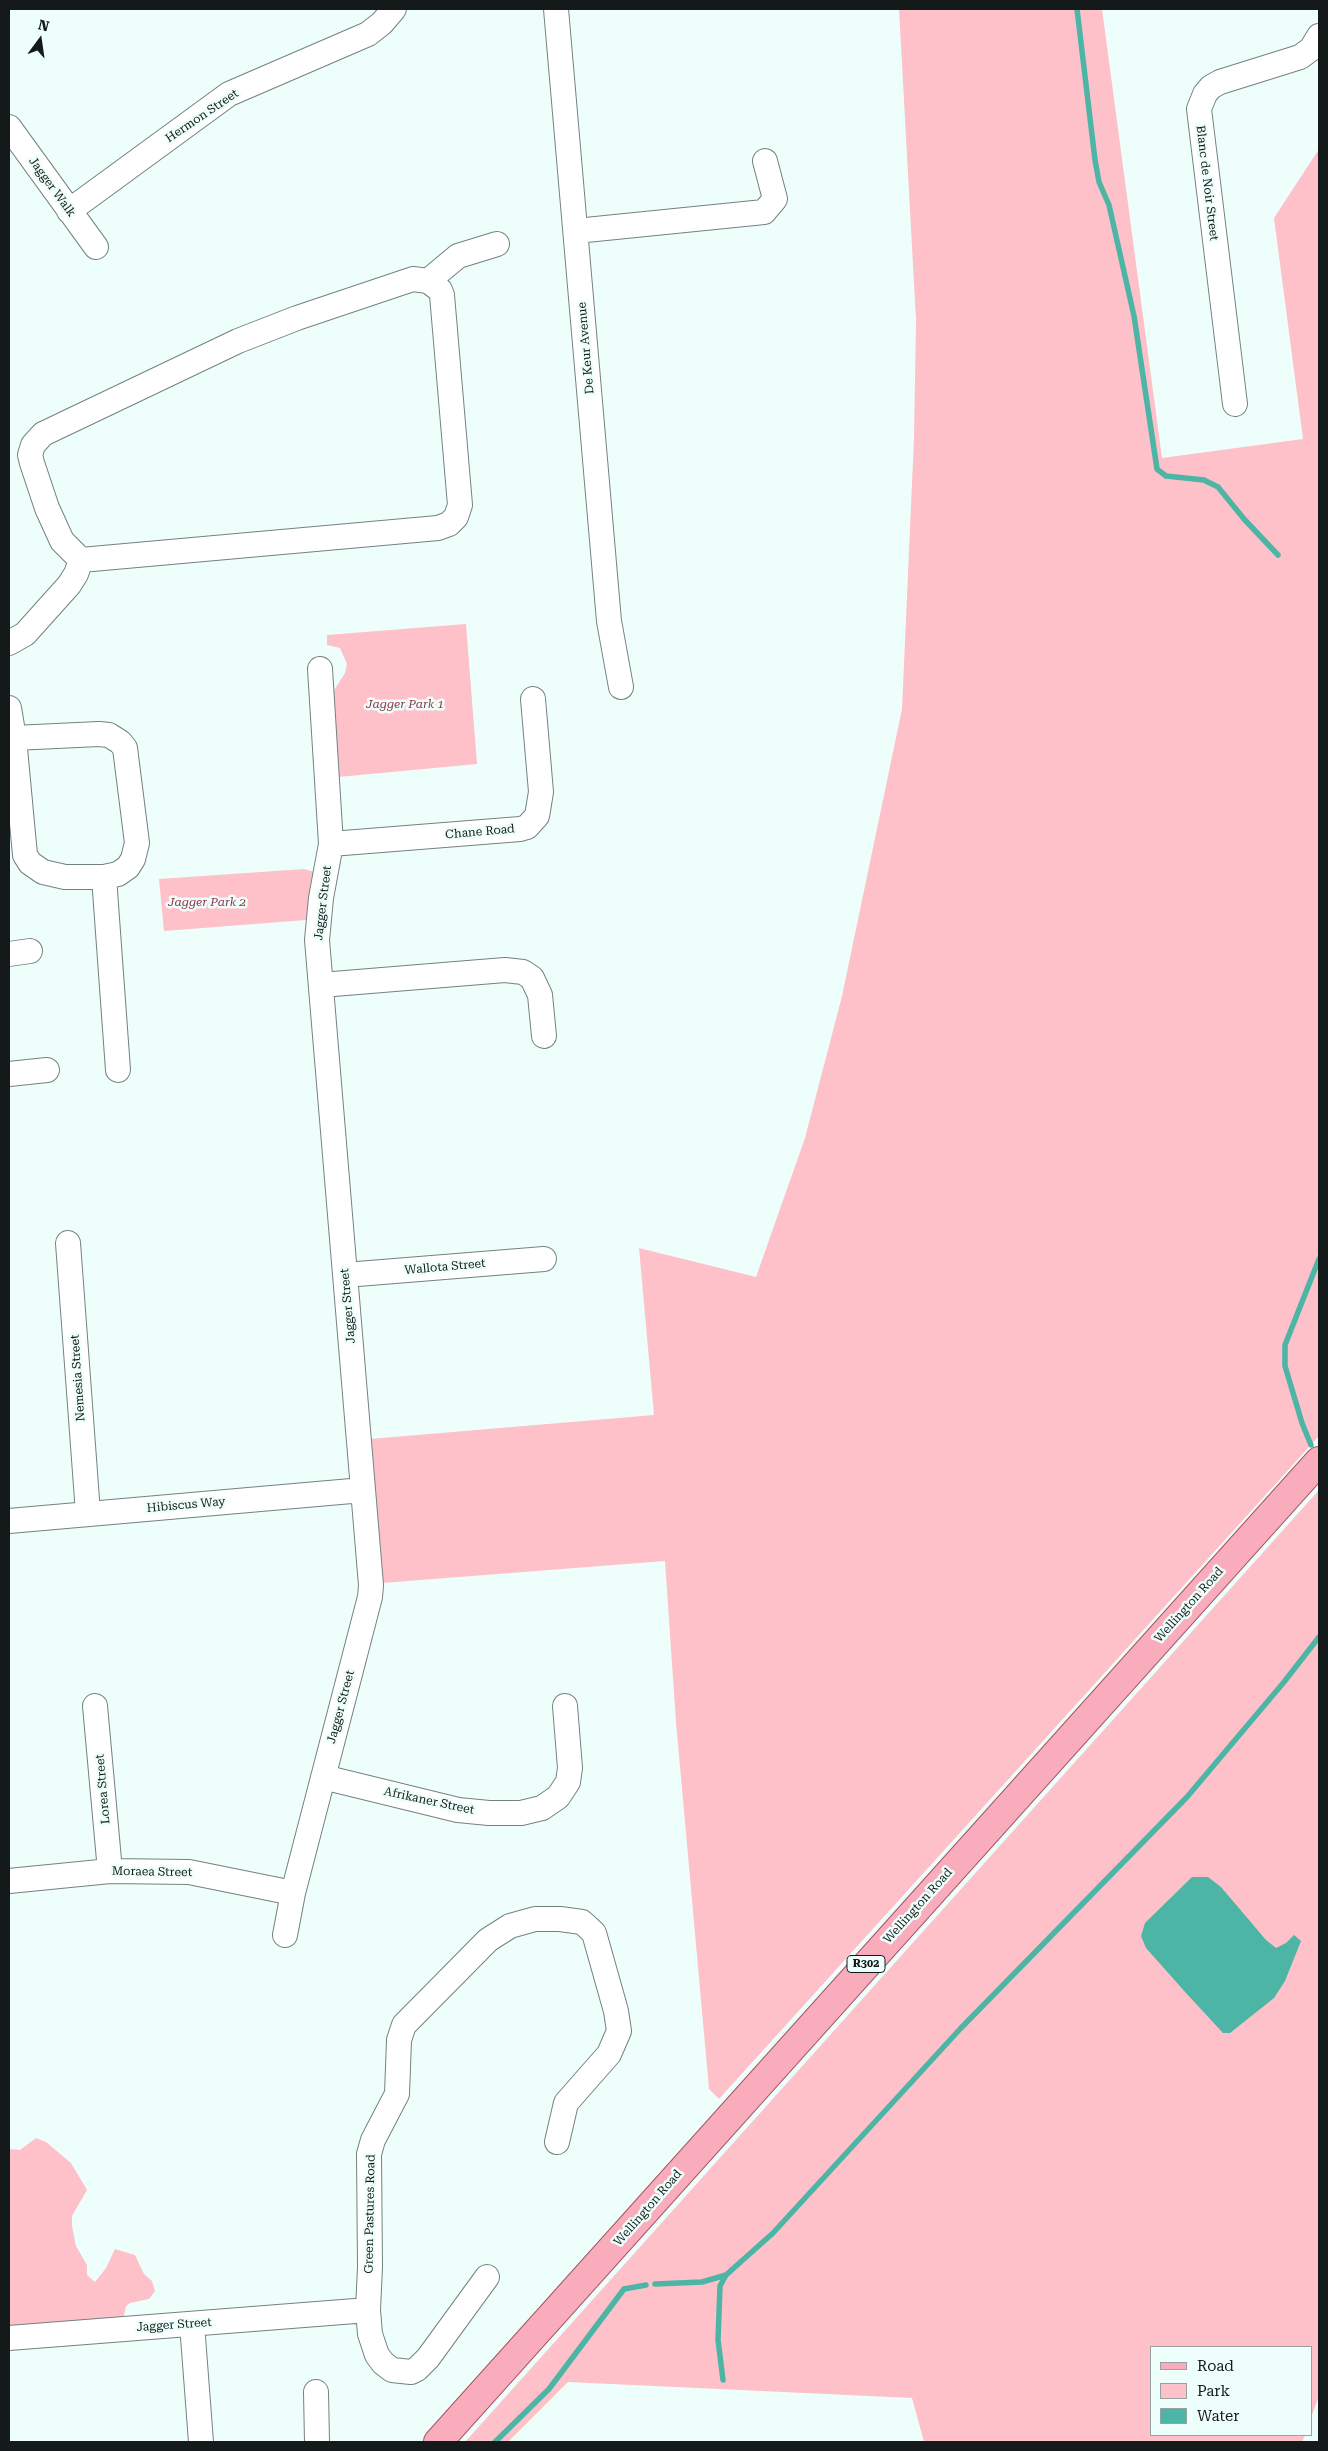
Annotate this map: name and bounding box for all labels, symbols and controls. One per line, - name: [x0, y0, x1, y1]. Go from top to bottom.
- north arrow: [15, 15, 65, 65]
- text: N: [36, 16, 51, 35]
- street label: Hermon Street: [163, 86, 241, 146]
- street label: Blanc de Noir Street: [1193, 125, 1221, 241]
- street label: Jagger Walk: [25, 154, 79, 220]
- street label: De Keur Avenue: [575, 301, 597, 395]
- park label: Jagger Park 1: [366, 697, 444, 711]
- street label: Chane Road: [445, 822, 515, 842]
- street label: Jagger Street: [311, 865, 335, 941]
- park label: Jagger Park 2: [168, 895, 246, 909]
- street label: Wallota Street: [404, 1256, 486, 1278]
- street label: Jagger Street: [338, 1268, 358, 1344]
- street label: Nemesia Street: [68, 1334, 88, 1422]
- street label: Hibiscus Way: [146, 1494, 226, 1516]
- street label: Wellington Road: [1151, 1564, 1227, 1646]
- street label: Jagger Street: [324, 1669, 358, 1745]
- street label: Lorea Street: [93, 1753, 113, 1825]
- street label: Afrikaner Street: [382, 1784, 476, 1818]
- street label: Moraea Street: [112, 1864, 192, 1880]
- street label: Wellington Road: [880, 1865, 956, 1947]
- road number: R302: [847, 1956, 885, 1972]
- street label: Green Pastures Road: [362, 2154, 378, 2274]
- street label: Wellington Road: [611, 2167, 685, 2249]
- street label: Jagger Street: [136, 2315, 212, 2335]
- legend: [1150, 2346, 1313, 2436]
- text: Road: [1197, 2357, 1234, 2375]
- text: Park: [1197, 2382, 1230, 2400]
- text: Water: [1197, 2407, 1239, 2425]

